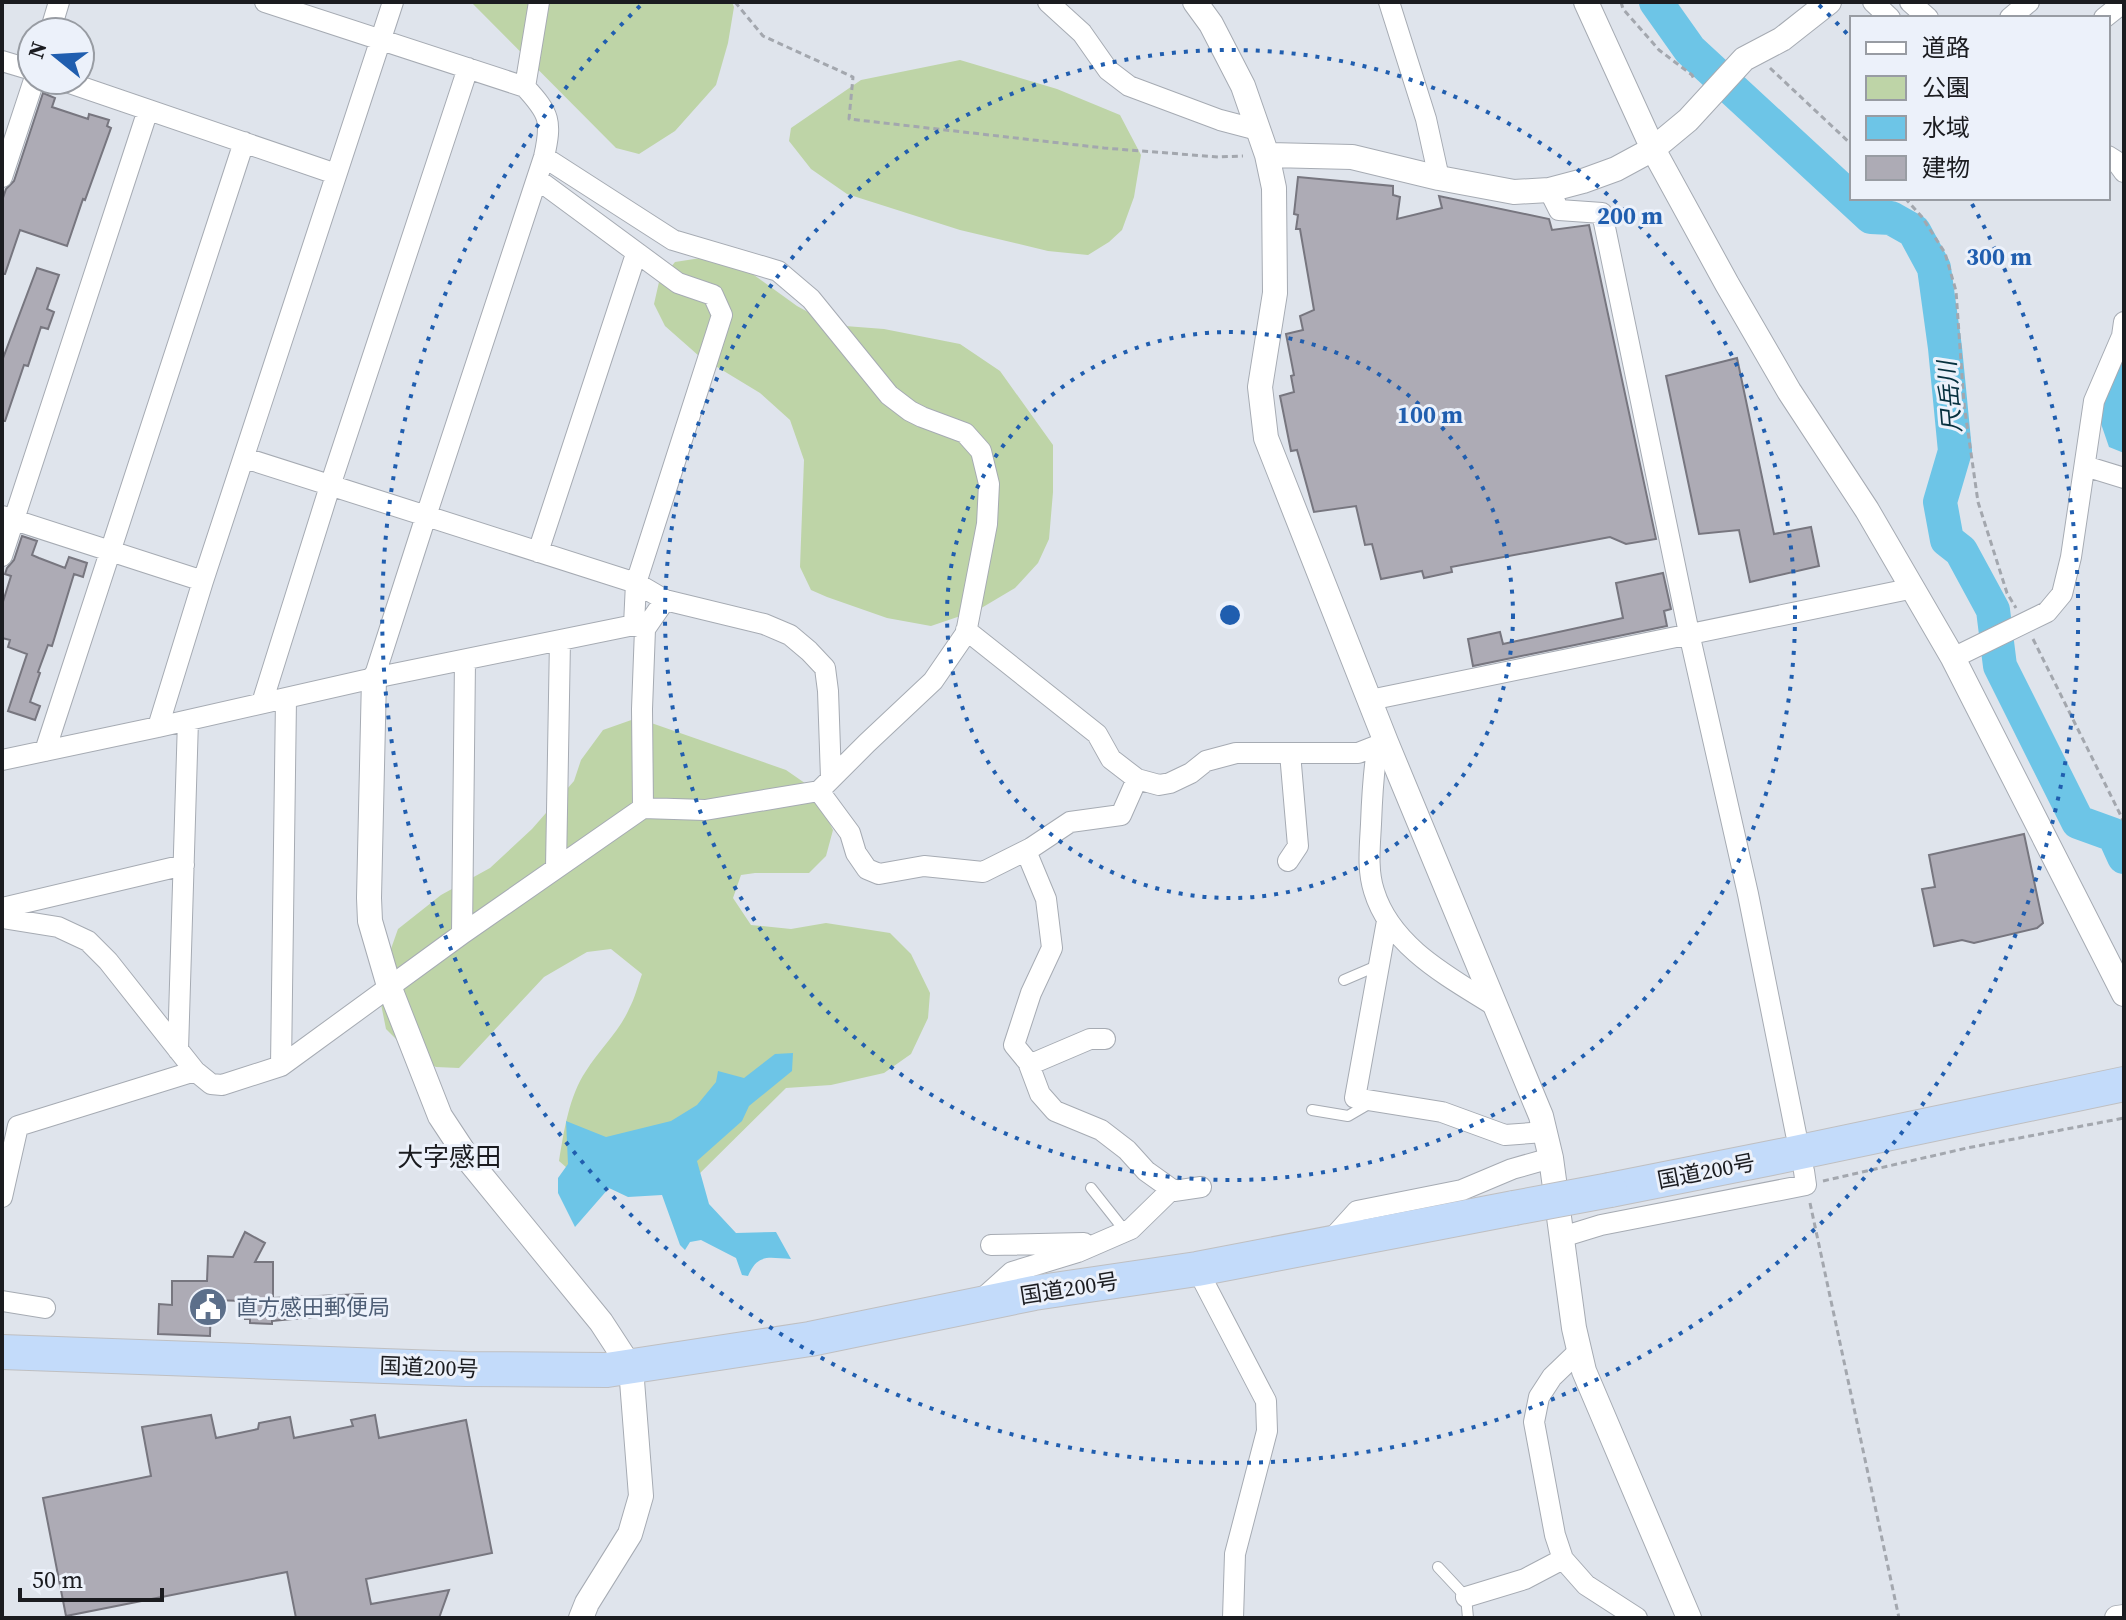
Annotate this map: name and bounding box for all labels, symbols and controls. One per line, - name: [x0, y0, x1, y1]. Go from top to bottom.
- north arrow: [16, 16, 96, 96]
- legend: [1850, 16, 2110, 200]
- text: 道路: [1922, 31, 1970, 64]
- text: N: [20, 38, 54, 62]
- text: 公園: [1922, 71, 1970, 104]
- text: 水域: [1922, 111, 1970, 144]
- text: 建物: [1922, 151, 1970, 184]
- text: 200 m: [1597, 199, 1663, 232]
- text: 300 m: [1966, 240, 2032, 273]
- water label: 尺岳川: [1930, 357, 1969, 434]
- text: 100 m: [1397, 398, 1463, 431]
- centre of rings: [1216, 601, 1244, 629]
- district label: 大字感田: [397, 1139, 501, 1175]
- street label: 国道200号: [1655, 1147, 1757, 1195]
- street label: 国道200号: [1018, 1265, 1120, 1311]
- public building icon: 直方感田郵便局: [187, 1286, 229, 1328]
- place label: 直方感田郵便局: [236, 1292, 390, 1322]
- street label: 国道200号: [379, 1350, 479, 1384]
- scale bar: [20, 1552, 162, 1602]
- text: 50 m: [32, 1563, 83, 1596]

